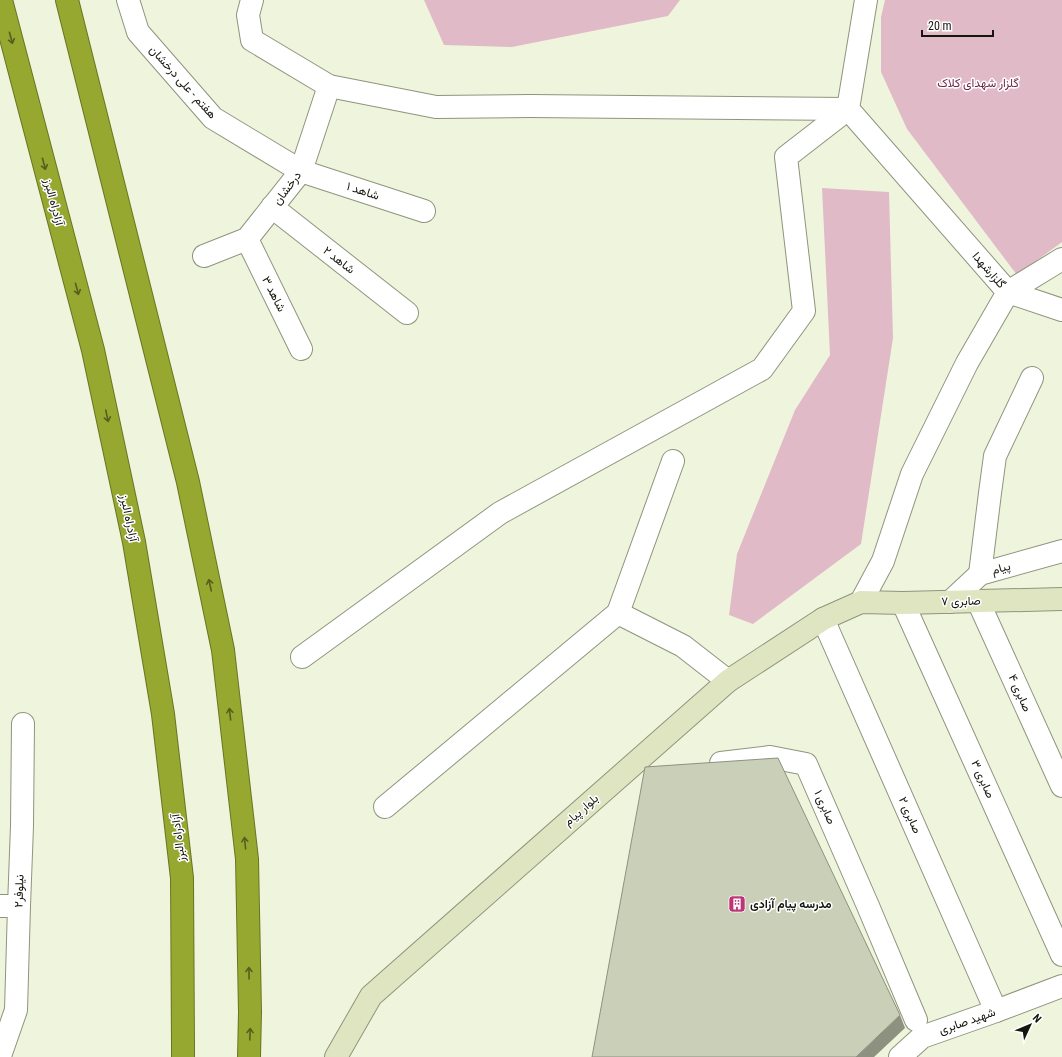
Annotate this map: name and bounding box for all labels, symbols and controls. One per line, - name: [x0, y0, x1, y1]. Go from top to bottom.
- scale bar: [922, 12, 993, 38]
- text: 20 m: [928, 19, 952, 33]
- one-way arrow: [8, 31, 15, 44]
- street label: هفتم - علی درخشان: [146, 43, 220, 122]
- park label: گلزار شهدای کلاک: [937, 76, 1019, 91]
- one-way arrow: [41, 157, 48, 170]
- street label: درخشان: [270, 168, 305, 208]
- street label: آزادراه البرز: [40, 176, 67, 228]
- street label: شاهد ۱: [345, 179, 381, 203]
- street label: شاهد ۲: [320, 243, 358, 277]
- street label: گلزارشهدا: [969, 249, 1009, 292]
- street label: شاهد ۳: [259, 274, 289, 314]
- one-way arrow: [74, 283, 81, 296]
- one-way arrow: [103, 409, 111, 422]
- street label: آزادراه البرز: [116, 492, 141, 544]
- street label: پیام: [990, 559, 1012, 578]
- one-way arrow: [205, 579, 213, 592]
- street label: صابری ۷: [941, 594, 981, 609]
- street label: صابری ۴: [1005, 672, 1034, 714]
- one-way arrow: [227, 707, 234, 720]
- street label: صابری ۳: [967, 758, 998, 801]
- street label: صابری ۱: [810, 788, 839, 827]
- street label: بلوار پیام: [561, 791, 602, 830]
- street label: صابری ۲: [895, 794, 924, 836]
- street label: آزادراه البرز: [168, 812, 189, 864]
- one-way arrow: [241, 837, 249, 850]
- street label: ۲نیلوفر: [11, 874, 28, 908]
- building icon: مدرسه پیام آزادی: [727, 894, 747, 914]
- place label: مدرسه پیام آزادی: [750, 897, 832, 912]
- one-way arrow: [246, 967, 253, 980]
- street label: شهید صابری: [937, 1005, 997, 1038]
- north arrow: [1010, 1005, 1050, 1045]
- text: N: [1030, 1011, 1044, 1026]
- one-way arrow: [246, 1028, 253, 1041]

